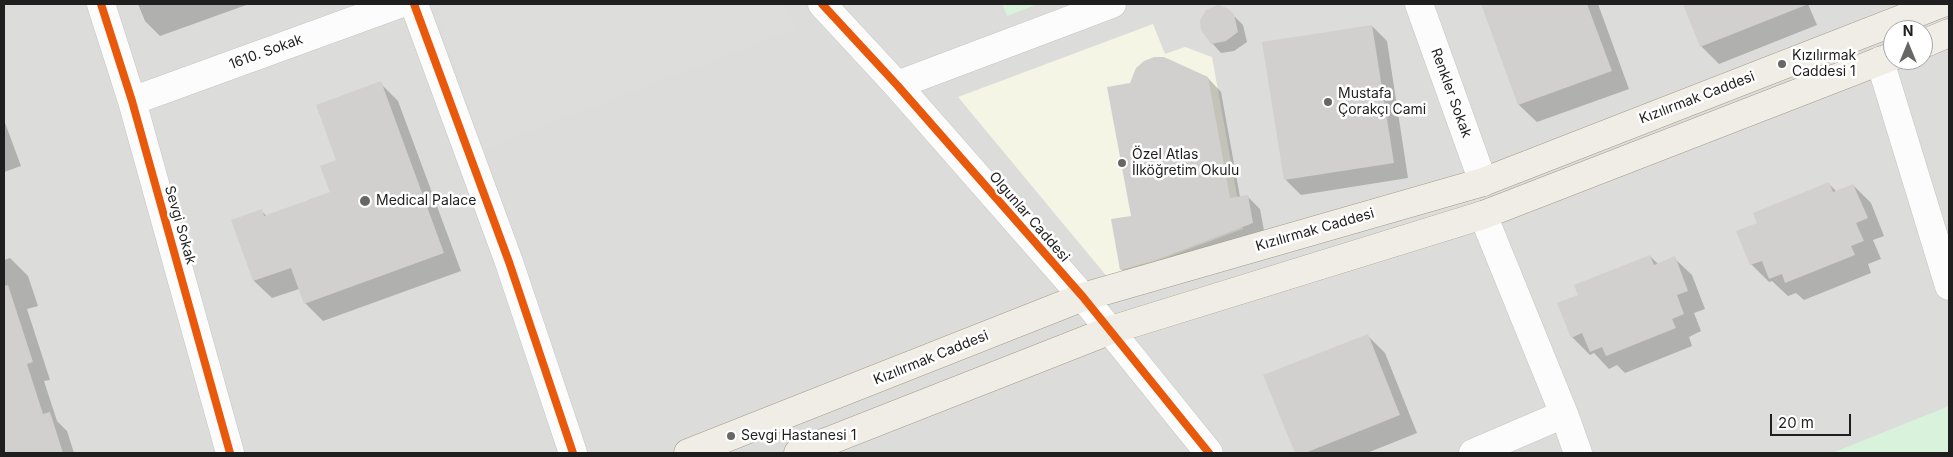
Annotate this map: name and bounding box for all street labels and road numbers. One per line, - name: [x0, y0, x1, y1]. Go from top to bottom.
- street label: 1610. Sokak: [227, 31, 305, 73]
- street label: Renkler Sokak: [1427, 46, 1475, 140]
- street label: Kızılırmak Caddesi: [1637, 68, 1757, 128]
- street label: Olgunlar Caddesi: [985, 169, 1073, 265]
- street label: Sevgi Sokak: [161, 184, 199, 266]
- street label: Kızılırmak Caddesi: [1254, 205, 1376, 255]
- street label: Kızılırmak Caddesi: [871, 327, 991, 389]

